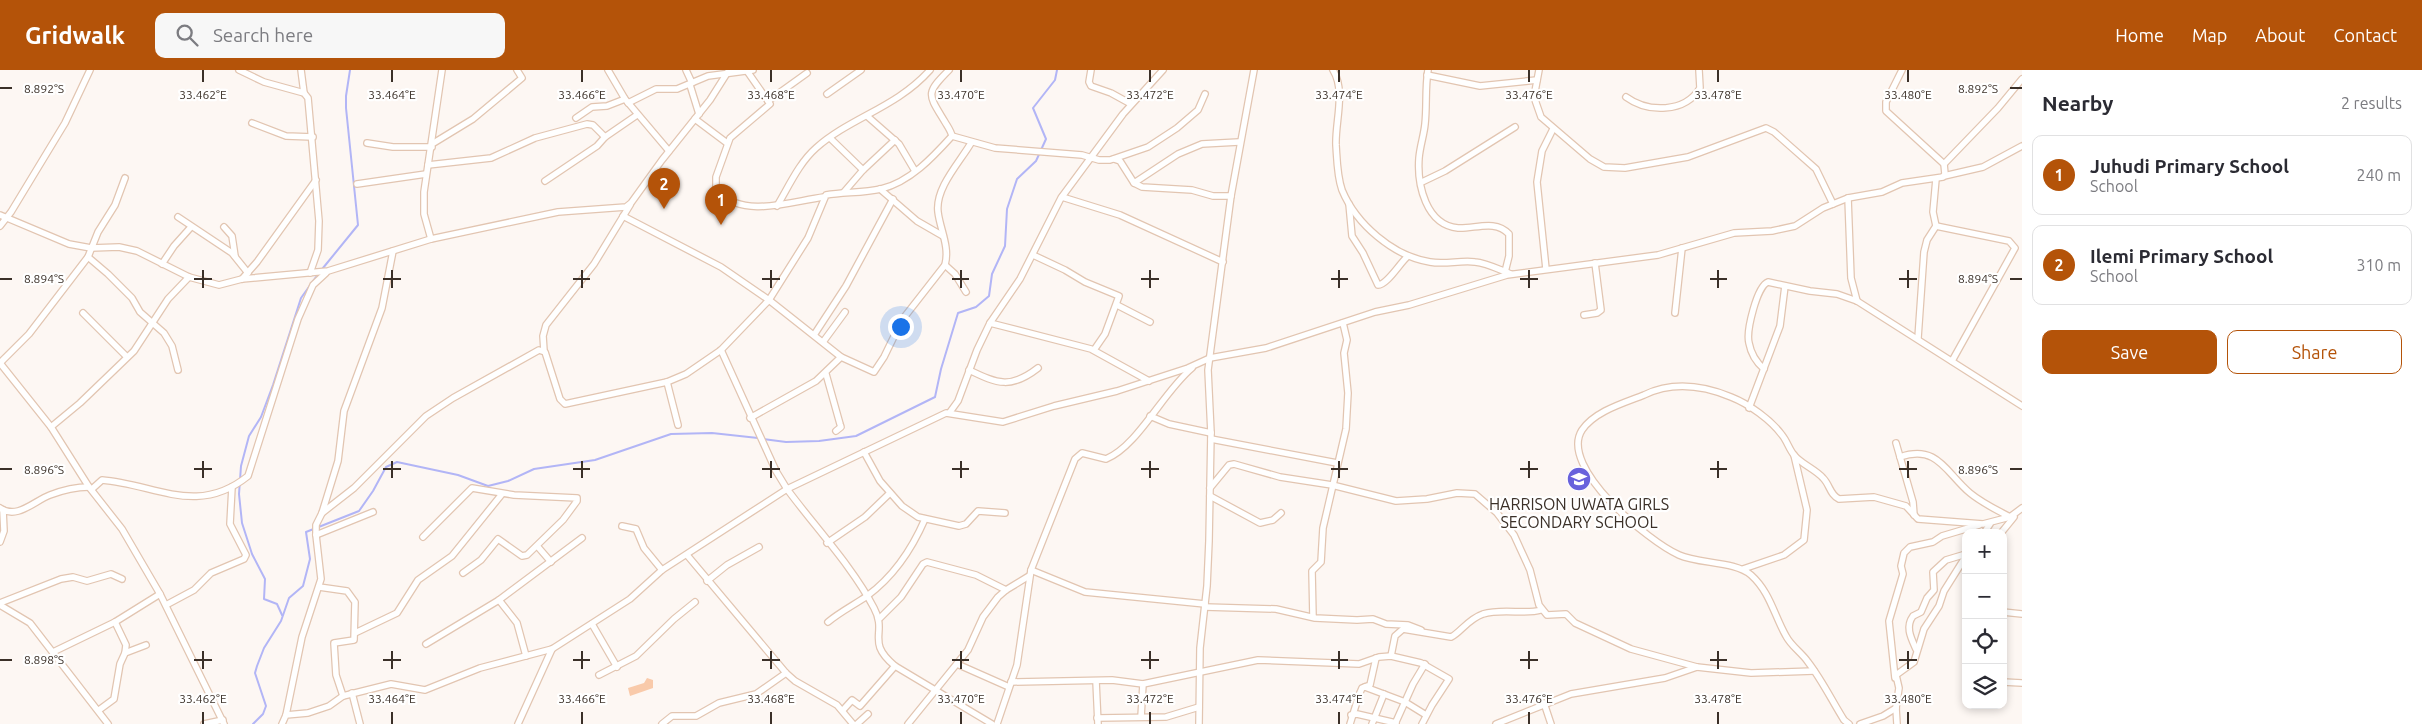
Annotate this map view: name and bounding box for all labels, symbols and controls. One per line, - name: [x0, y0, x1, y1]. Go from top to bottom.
- search box: [155, 13, 505, 58]
- icon: search: [173, 21, 201, 49]
- text: Gridwalk: [25, 22, 125, 49]
- text: Search here: [213, 24, 313, 46]
- text: Home: [2115, 25, 2164, 45]
- text: Map: [2192, 25, 2227, 45]
- text: About: [2255, 25, 2305, 45]
- text: Contact: [2333, 25, 2397, 45]
- text: 8.892°S: [24, 82, 64, 95]
- text: 8.892°S: [1958, 82, 1998, 95]
- text: 33.462°E: [179, 88, 227, 101]
- text: 33.464°E: [368, 88, 416, 101]
- text: 33.466°E: [558, 88, 606, 101]
- text: 33.468°E: [747, 88, 795, 101]
- text: 33.470°E: [937, 88, 985, 101]
- text: 33.472°E: [1126, 88, 1174, 101]
- text: 33.474°E: [1315, 88, 1363, 101]
- text: 33.476°E: [1505, 88, 1553, 101]
- text: 33.478°E: [1694, 88, 1742, 101]
- text: 33.480°E: [1884, 88, 1932, 101]
- text: Nearby: [2042, 91, 2113, 115]
- text: 2 results: [2341, 94, 2402, 112]
- text: Juhudi Primary School: [2090, 155, 2289, 177]
- text: 1: [2054, 166, 2064, 184]
- text: 240 m: [2356, 166, 2401, 184]
- pin: 2: [648, 168, 680, 209]
- text: School: [2090, 177, 2138, 195]
- pin: 1: [705, 184, 737, 225]
- text: Ilemi Primary School: [2090, 245, 2273, 267]
- text: 2: [2054, 256, 2064, 274]
- text: 310 m: [2356, 256, 2401, 274]
- text: School: [2090, 267, 2138, 285]
- text: 8.894°S: [24, 272, 64, 285]
- text: 8.894°S: [1958, 272, 1998, 285]
- your location: [888, 314, 914, 340]
- button: Save: [2042, 330, 2217, 374]
- button: Share: [2227, 330, 2402, 374]
- text: 8.896°S: [24, 463, 64, 476]
- text: 8.896°S: [1958, 463, 1998, 476]
- school or university icon: HARRISON UWATA GIRLS SECONDARY SCHOOL: [1566, 466, 1592, 492]
- place label: HARRISON UWATA GIRLS SECONDARY SCHOOL: [1489, 495, 1669, 531]
- map controls: [1962, 529, 2007, 709]
- button: +: [1962, 529, 2007, 574]
- button: −: [1962, 574, 2007, 619]
- button: locate: [1962, 619, 2007, 664]
- text: 8.898°S: [24, 653, 64, 666]
- button: layers: [1962, 664, 2007, 709]
- text: 33.462°E: [179, 692, 227, 705]
- text: 33.464°E: [368, 692, 416, 705]
- text: 33.466°E: [558, 692, 606, 705]
- text: 33.468°E: [747, 692, 795, 705]
- text: 33.470°E: [937, 692, 985, 705]
- text: 33.472°E: [1126, 692, 1174, 705]
- text: 33.474°E: [1315, 692, 1363, 705]
- text: 33.476°E: [1505, 692, 1553, 705]
- text: 33.478°E: [1694, 692, 1742, 705]
- text: 33.480°E: [1884, 692, 1932, 705]

